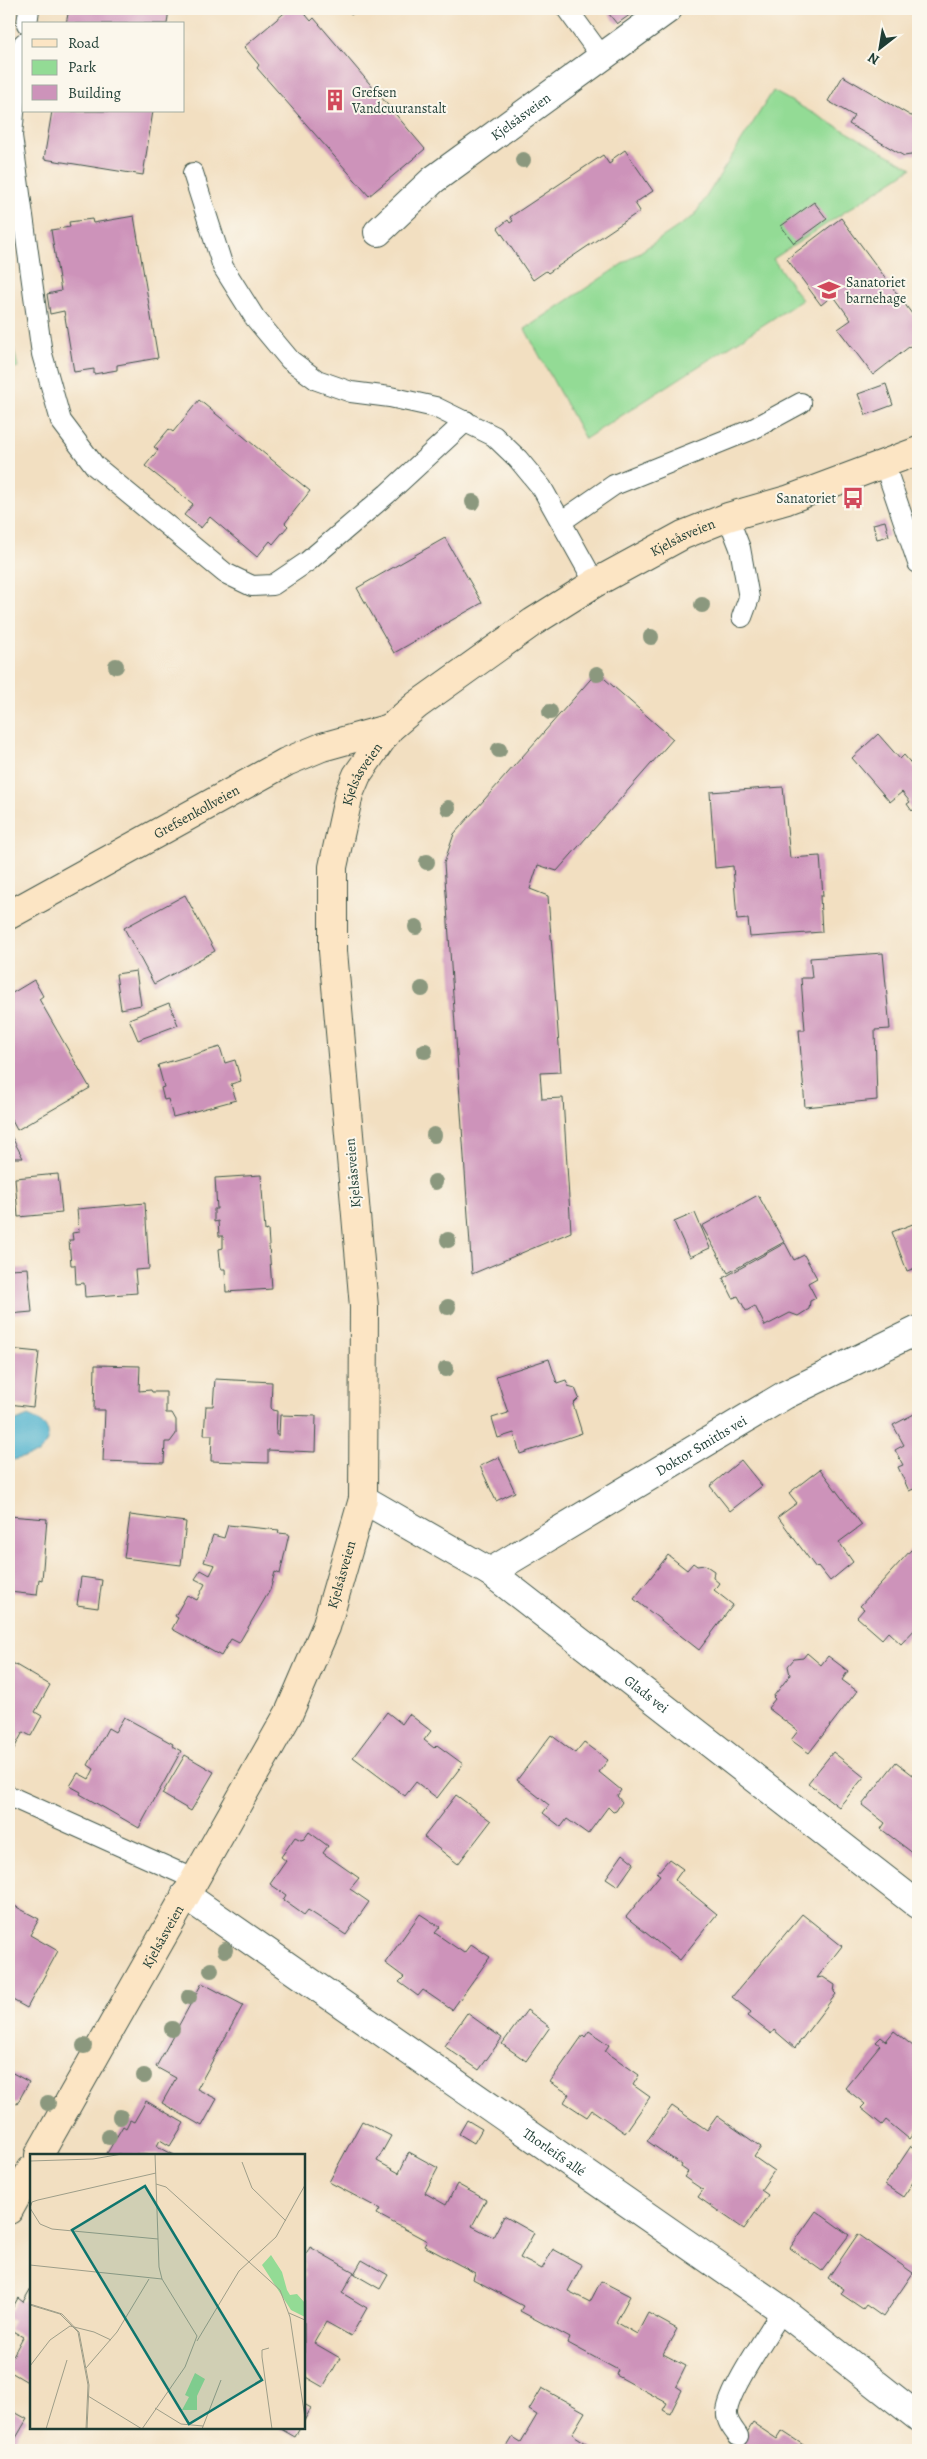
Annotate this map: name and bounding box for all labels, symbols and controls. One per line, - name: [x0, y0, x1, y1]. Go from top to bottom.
- legend: [22, 22, 185, 112]
- north arrow: [854, 22, 904, 72]
- text: Road: [68, 33, 100, 53]
- text: N: [864, 48, 883, 69]
- text: Park: [68, 57, 97, 77]
- text: Building: [68, 83, 121, 103]
- place label: Grefsen Vandcuuranstalt: [351, 83, 447, 118]
- building icon: Grefsen Vandcuuranstalt: [322, 87, 348, 113]
- street label: Kjelsåsveien: [487, 88, 555, 145]
- place label: Sanatoriet barnehage: [846, 273, 906, 308]
- school or university icon: Sanatoriet barnehage: [816, 277, 842, 303]
- bus stop icon: Sanatoriet: [840, 485, 866, 511]
- place label: Sanatoriet: [776, 489, 836, 508]
- street label: Kjelsåsveien: [646, 514, 718, 561]
- street label: Kjelsåsveien: [337, 738, 387, 808]
- street label: Grefsenkollveien: [150, 780, 243, 843]
- street label: Kjelsåsveien: [340, 1137, 366, 1209]
- street label: Doktor Smiths vei: [652, 1411, 750, 1480]
- street label: Kjelsåsveien: [322, 1538, 360, 1611]
- street label: Glads vei: [621, 1671, 673, 1717]
- street label: Kjelsåsveien: [137, 1901, 188, 1972]
- street label: Thorleifs allé: [519, 2123, 590, 2180]
- inset map: [30, 2154, 305, 2429]

